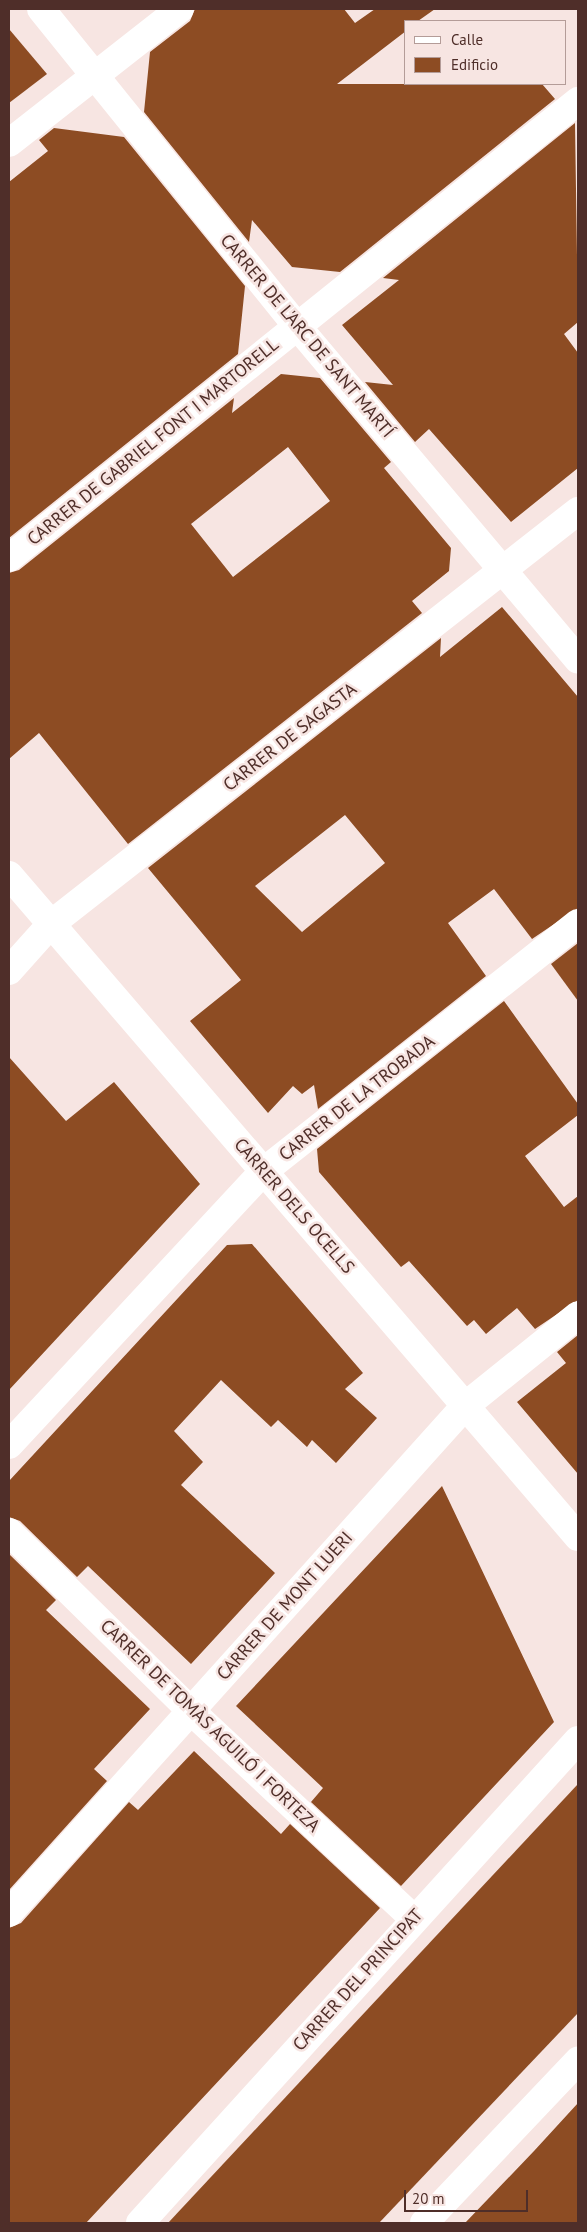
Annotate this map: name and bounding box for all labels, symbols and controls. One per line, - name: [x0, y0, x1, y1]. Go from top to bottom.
- legend: [404, 20, 567, 85]
- text: Calle: [451, 30, 483, 49]
- text: Edificio: [451, 55, 498, 74]
- street label: CARRER DE L'ARC DE SANT MARTÍ: [215, 229, 399, 443]
- street label: CARRER DE GABRIEL FONT I MARTORELL: [23, 333, 283, 551]
- street label: CARRER DE SAGASTA: [219, 678, 361, 796]
- street label: CARRER DE LA TROBADA: [274, 1030, 440, 1166]
- street label: CARRER DELS OCELLS: [229, 1134, 359, 1278]
- street label: CARRER DE MONT LUERI: [212, 1527, 358, 1685]
- street label: CARRER DE TOMÀS AGUILÓ I FORTEZA: [95, 1615, 325, 1837]
- street label: CARRER DEL PRINCIPAT: [288, 1904, 428, 2056]
- scale bar: [407, 2180, 531, 2212]
- text: 20 m: [412, 2189, 445, 2208]

